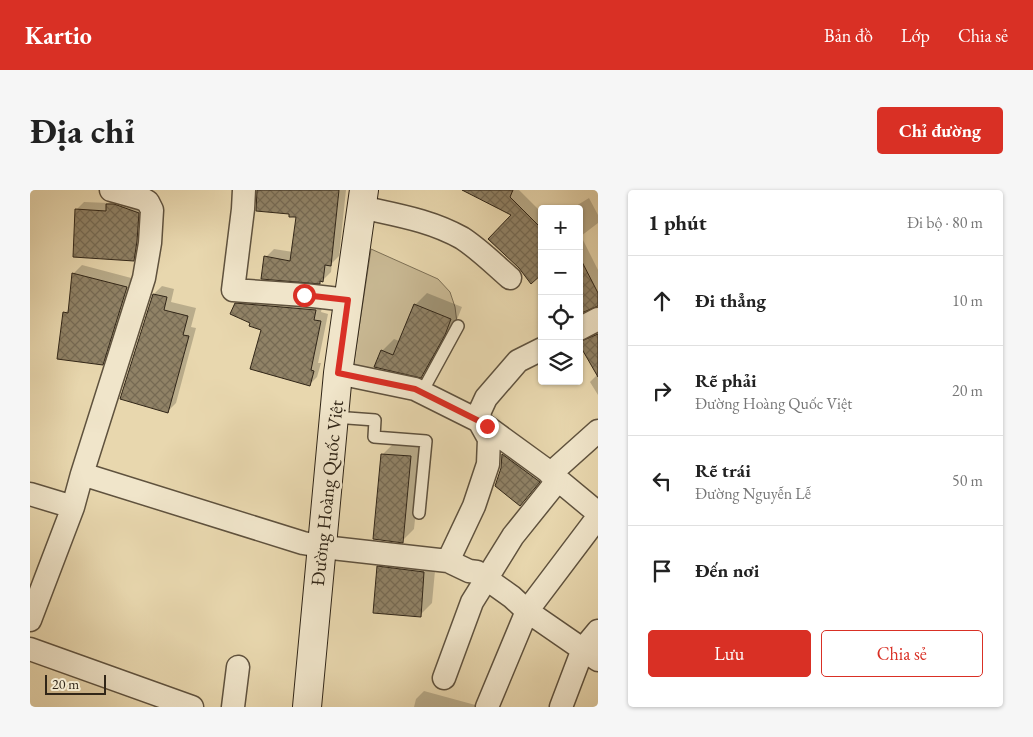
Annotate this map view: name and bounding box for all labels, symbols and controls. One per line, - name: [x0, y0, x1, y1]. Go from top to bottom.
- text: Kartio: [25, 20, 92, 51]
- text: Bản đồ: [824, 24, 873, 47]
- text: Lớp: [901, 24, 930, 47]
- text: Chia sẻ: [958, 24, 1008, 47]
- button: Chỉ đường: [877, 107, 1003, 154]
- text: Địa chỉ: [30, 108, 135, 153]
- map controls: [538, 205, 583, 385]
- button: +: [538, 205, 583, 250]
- text: 1 phút: [648, 209, 707, 236]
- text: Đi bộ · 80 m: [907, 212, 983, 233]
- button: −: [538, 250, 583, 295]
- route start: [293, 284, 316, 307]
- icon: ahead: [648, 287, 676, 315]
- text: Đi thẳng: [695, 288, 766, 313]
- text: 10 m: [952, 290, 983, 311]
- button: locate: [538, 295, 583, 340]
- button: layers: [538, 340, 583, 385]
- text: Rẽ phải: [695, 368, 757, 393]
- icon: right: [648, 377, 676, 405]
- text: 20 m: [952, 380, 983, 401]
- text: Đường Hoàng Quốc Việt: [695, 393, 852, 414]
- street label: Đường Hoàng Quốc Việt: [305, 399, 349, 587]
- route end: [476, 415, 499, 438]
- text: Rẽ trái: [695, 458, 751, 483]
- icon: left: [648, 467, 676, 495]
- text: 50 m: [952, 470, 983, 491]
- text: Đường Nguyễn Lễ: [695, 483, 811, 504]
- icon: arrive: [648, 557, 676, 585]
- text: Đến nơi: [695, 558, 759, 583]
- button: Lưu: [648, 630, 811, 677]
- button: Chia sẻ: [821, 630, 983, 677]
- scale bar: [45, 672, 106, 695]
- text: 20 m: [52, 675, 79, 693]

